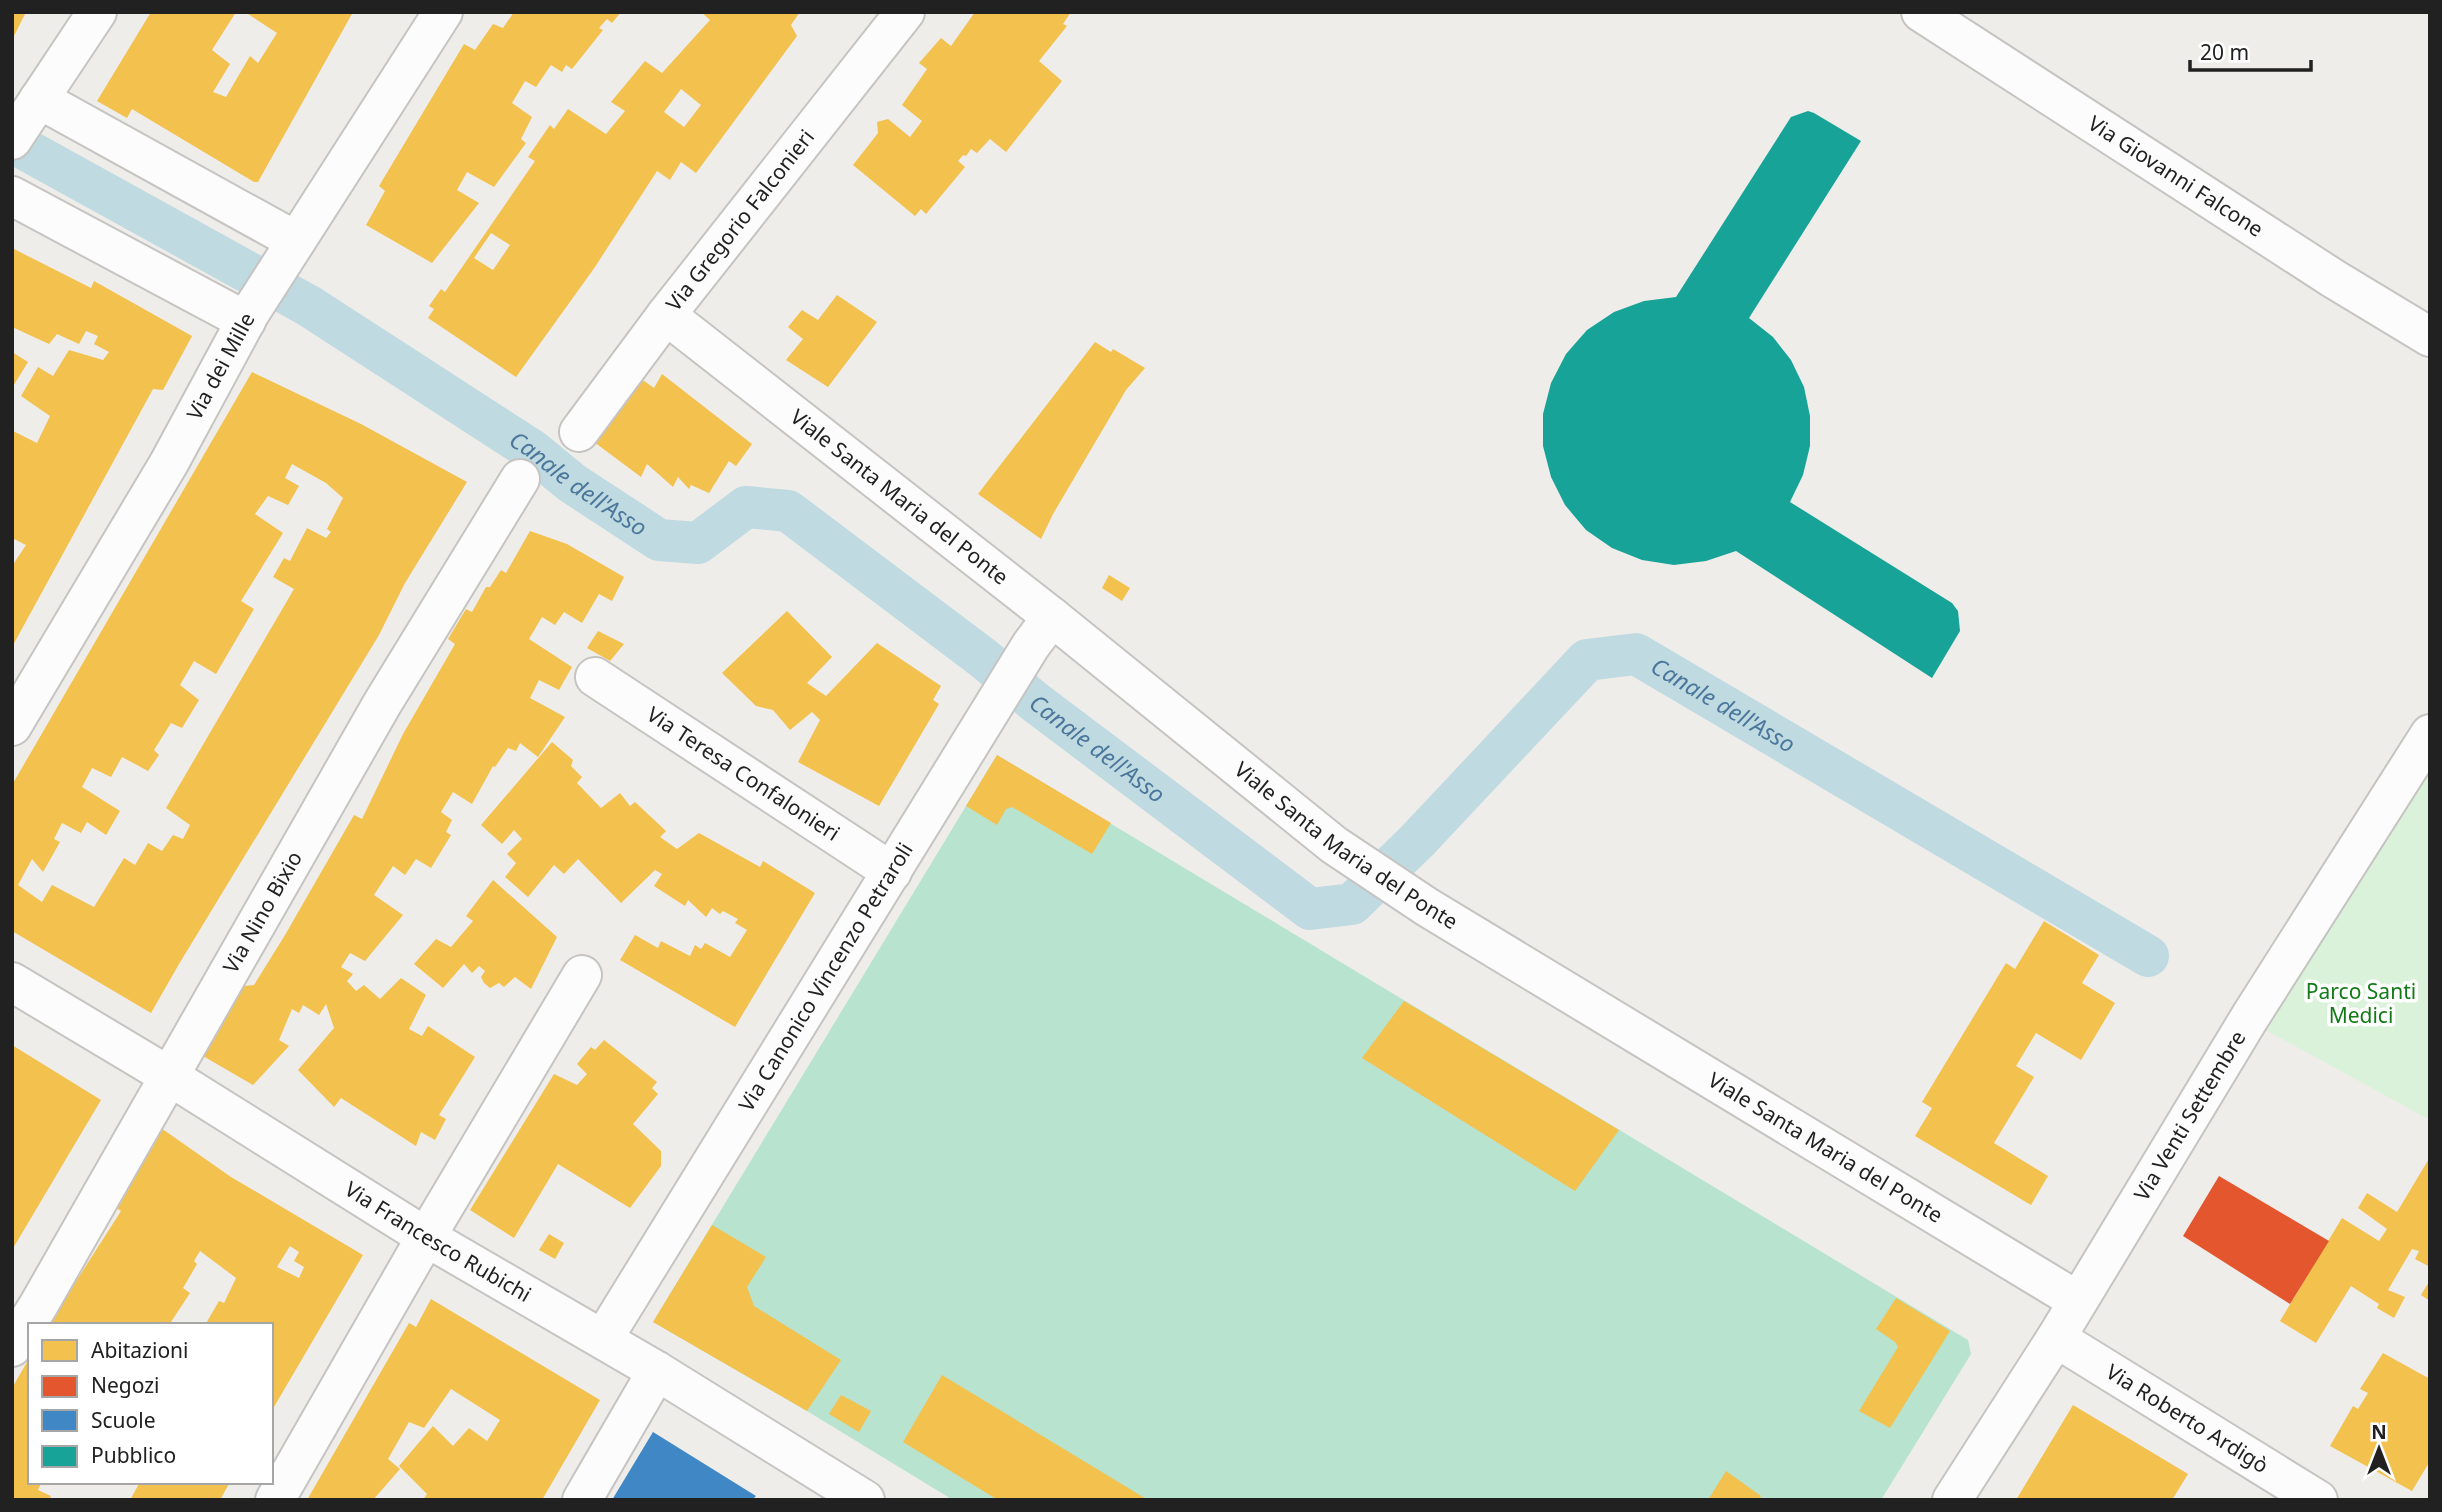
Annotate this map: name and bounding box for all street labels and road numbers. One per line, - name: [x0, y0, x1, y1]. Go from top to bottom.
- street label: Via Giovanni Falcone: [2083, 109, 2269, 243]
- street label: Via Gregorio Falconieri: [659, 123, 820, 317]
- street label: Via dei Mille: [180, 307, 261, 425]
- street label: Viale Santa Maria del Ponte: [785, 403, 1014, 591]
- street label: Via Teresa Confalonieri: [642, 700, 845, 847]
- street label: Viale Santa Maria del Ponte: [1229, 755, 1463, 935]
- street label: Via Canonico Vincenzo Petraroli: [732, 837, 919, 1116]
- street label: Via Nino Bixio: [216, 846, 308, 978]
- street label: Via Venti Settembre: [2127, 1025, 2251, 1206]
- street label: Viale Santa Maria del Ponte: [1703, 1065, 1948, 1229]
- street label: Via Francesco Rubichi: [340, 1175, 536, 1308]
- street label: Via Roberto Ardigò: [2101, 1357, 2274, 1479]

